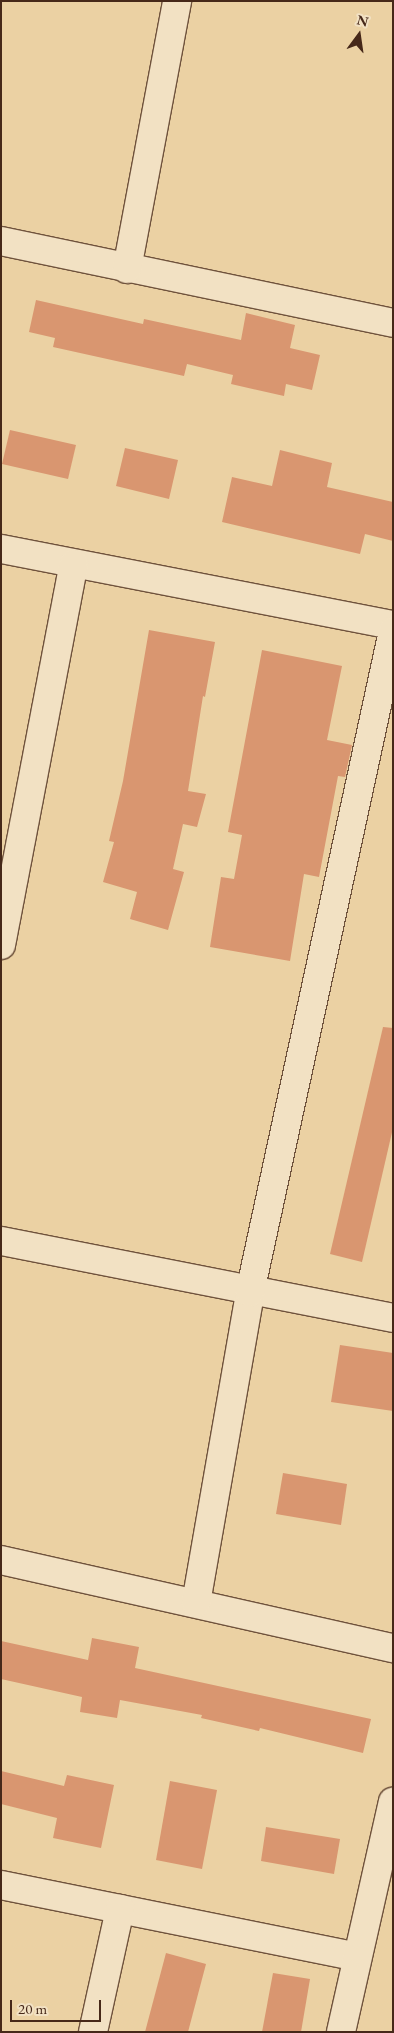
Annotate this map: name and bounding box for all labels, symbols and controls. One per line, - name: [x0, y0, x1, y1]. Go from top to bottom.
- north arrow: [334, 10, 384, 60]
- text: N: [355, 10, 370, 31]
- scale bar: [12, 1990, 104, 2022]
- text: 20 m: [18, 1999, 47, 2018]

